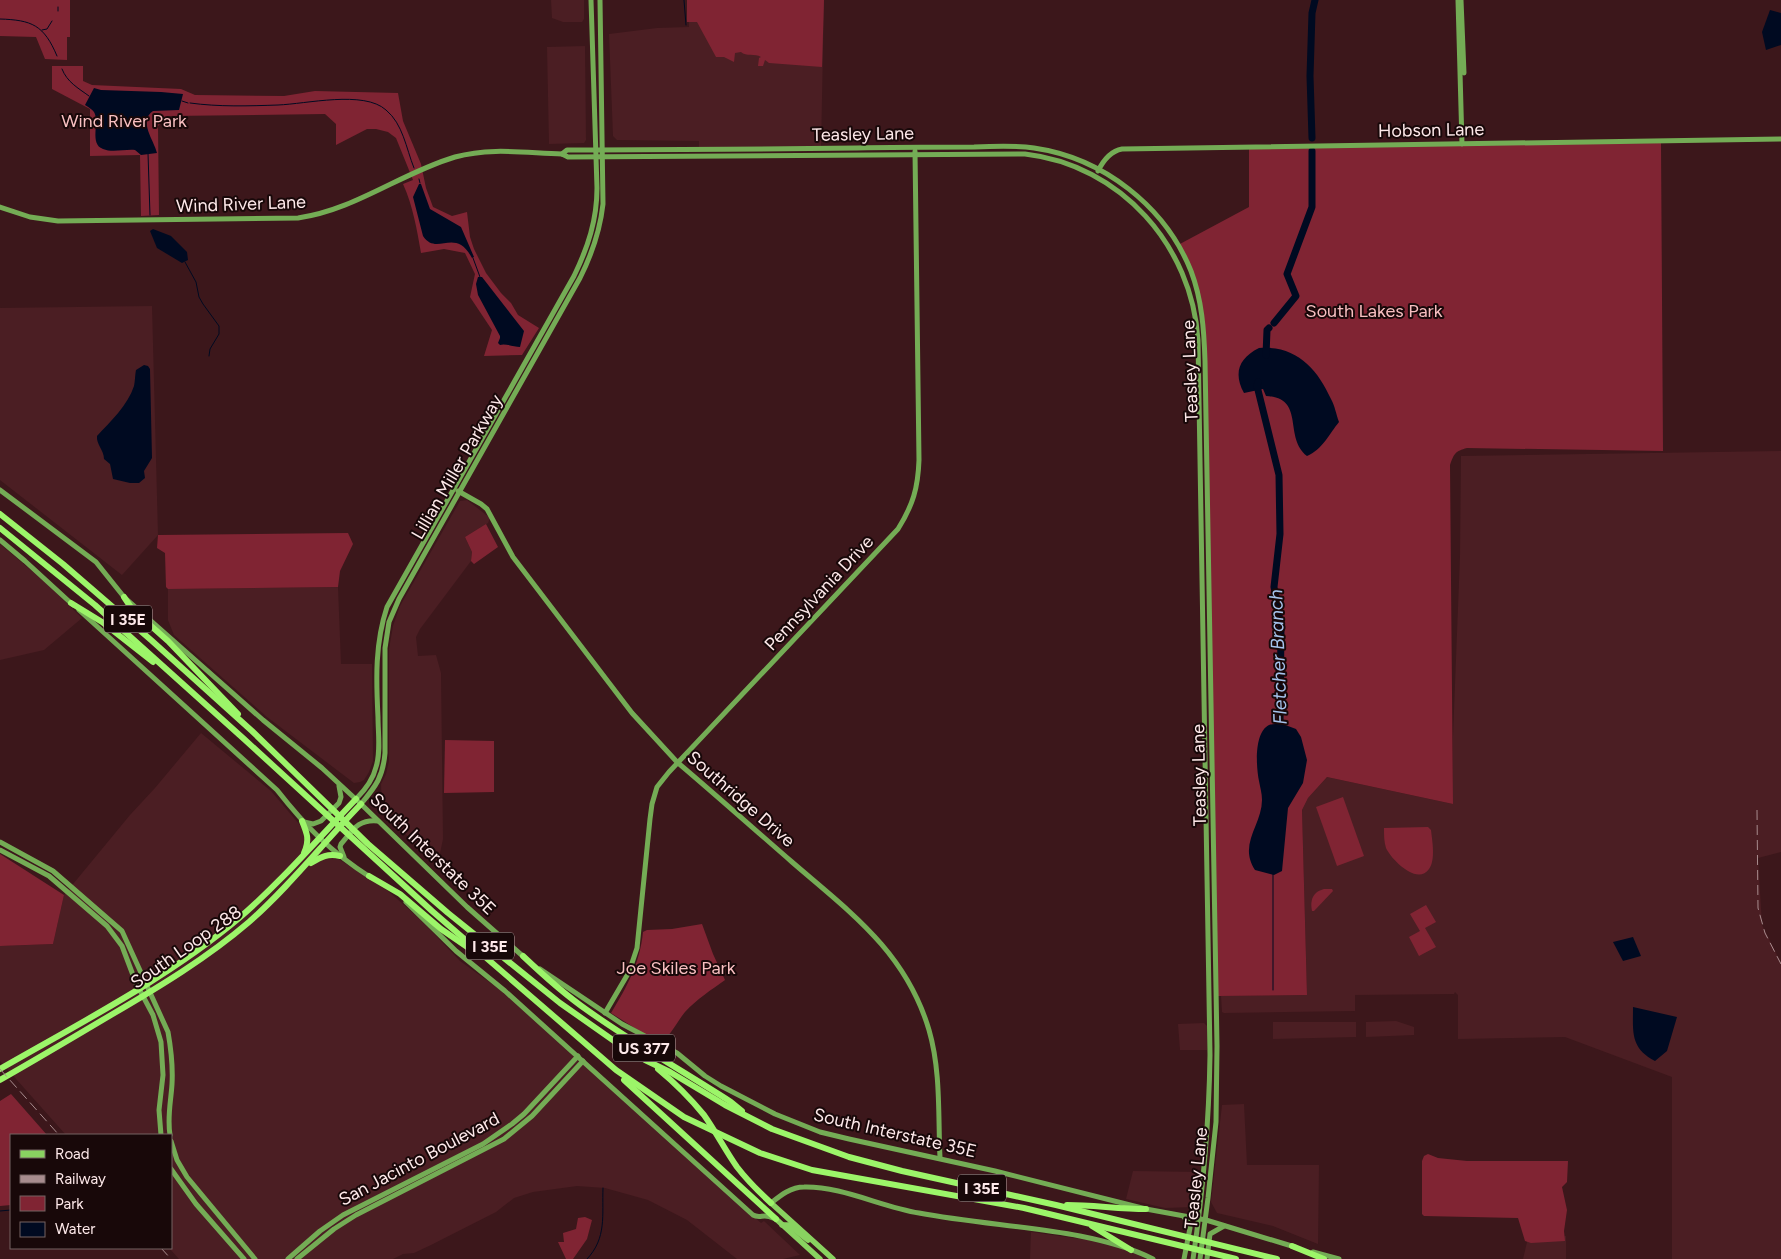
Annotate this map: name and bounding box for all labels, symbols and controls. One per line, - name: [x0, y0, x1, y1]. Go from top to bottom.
- park label: Wind River Park: [61, 110, 187, 132]
- street label: Hobson Lane: [1378, 118, 1484, 142]
- street label: Teasley Lane: [812, 122, 914, 146]
- street label: Wind River Lane: [176, 191, 306, 217]
- park label: South Lakes Park: [1306, 300, 1443, 322]
- street label: Teasley Lane: [1177, 319, 1203, 422]
- street label: Lillian Miller Parkway: [407, 390, 508, 543]
- street label: Pennsylvania Drive: [760, 531, 878, 655]
- water label: Fletcher Branch: [1264, 589, 1292, 725]
- road number: I 35E: [104, 606, 152, 632]
- street label: Teasley Lane: [1187, 724, 1211, 826]
- street label: Southridge Drive: [683, 746, 800, 852]
- street label: South Interstate 35E: [365, 788, 501, 920]
- street label: South Loop 288: [126, 901, 246, 993]
- road number: I 35E: [466, 932, 514, 959]
- park label: Joe Skiles Park: [617, 957, 736, 979]
- road number: US 377: [613, 1034, 675, 1062]
- street label: South Interstate 35E: [811, 1104, 979, 1162]
- street label: San Jacinto Boulevard: [335, 1107, 503, 1211]
- street label: Teasley Lane: [1180, 1126, 1212, 1230]
- legend: [10, 1134, 172, 1249]
- text: Road: [55, 1145, 90, 1163]
- text: Railway: [55, 1170, 106, 1188]
- road number: I 35E: [958, 1174, 1006, 1202]
- text: Park: [55, 1195, 84, 1213]
- text: Water: [55, 1220, 95, 1238]

